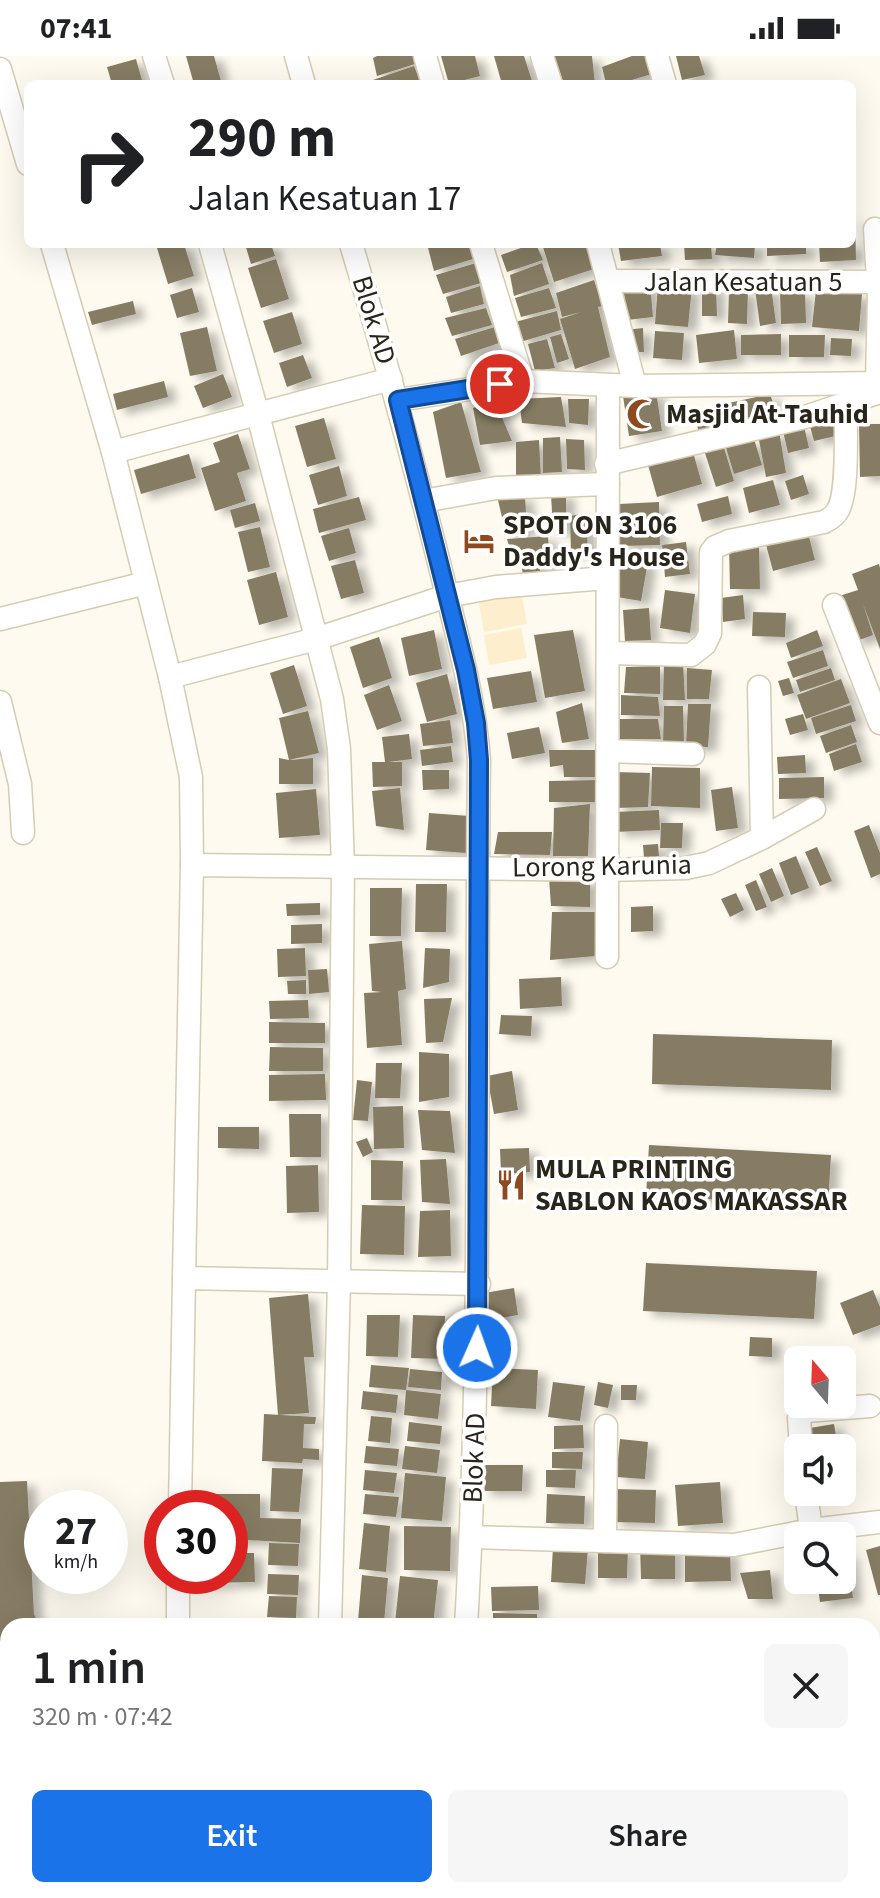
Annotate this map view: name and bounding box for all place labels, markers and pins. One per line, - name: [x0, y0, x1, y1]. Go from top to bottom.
- pin: [466, 350, 534, 418]
- place label: Masjid At-Tauhid: [666, 394, 869, 434]
- mosque icon: Masjid At-Tauhid: [625, 397, 659, 431]
- place label: SPOT ON 3106 Daddy's House: [503, 505, 685, 577]
- hotel icon: SPOT ON 3106 Daddy's House: [462, 524, 496, 558]
- place label: MULA PRINTING SABLON KAOS MAKASSAR: [535, 1149, 848, 1221]
- restaurant icon: MULA PRINTING SABLON KAOS MAKASSAR: [494, 1168, 528, 1202]

